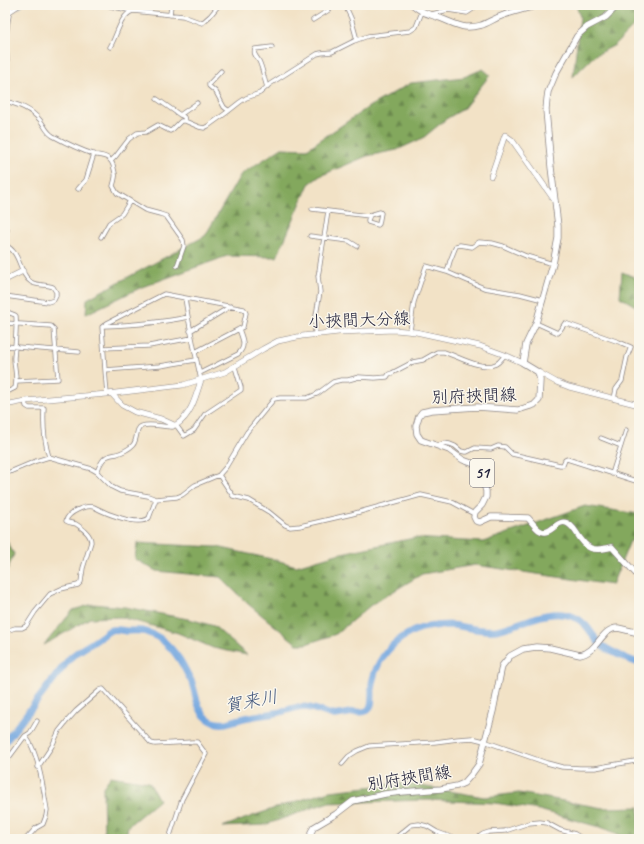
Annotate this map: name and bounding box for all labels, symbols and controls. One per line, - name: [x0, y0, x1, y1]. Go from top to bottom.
- street label: 小挾間大分線: [308, 308, 410, 332]
- street label: 別府挾間線: [431, 384, 517, 408]
- road number: 51: [470, 459, 494, 487]
- water label: 賀来川: [222, 685, 280, 717]
- street label: 別府挾間線: [365, 761, 453, 795]

